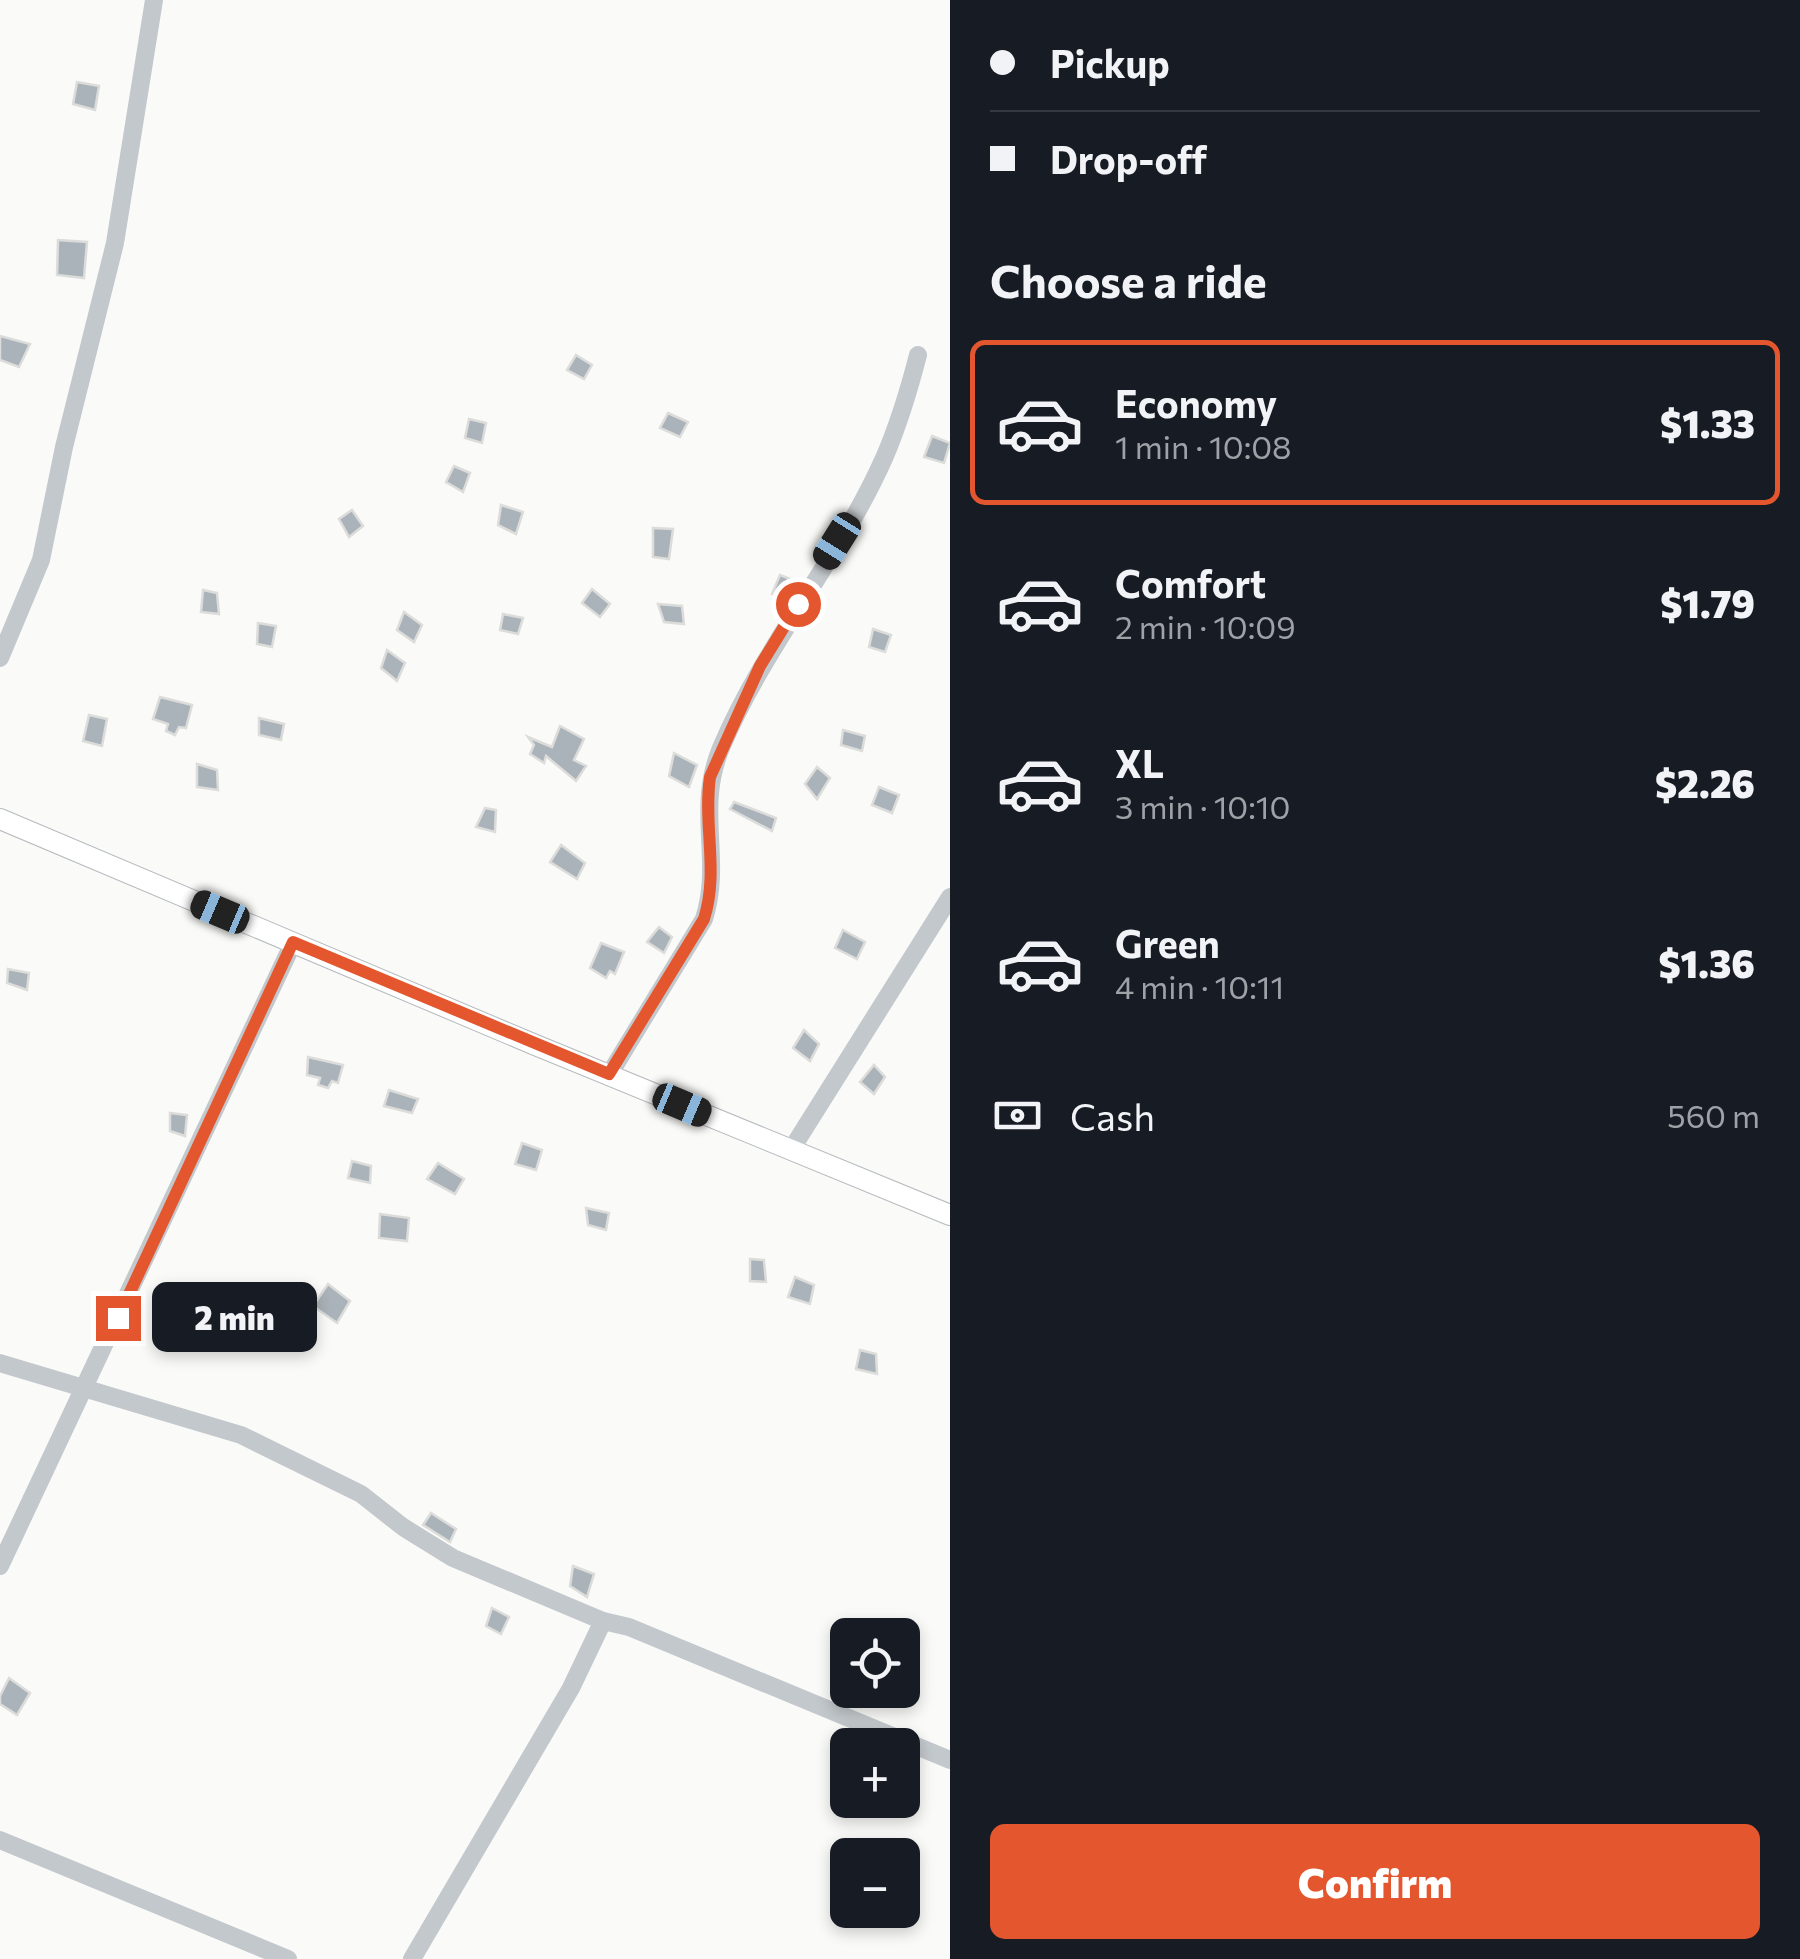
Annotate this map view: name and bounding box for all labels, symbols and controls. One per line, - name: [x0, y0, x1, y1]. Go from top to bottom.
- text: Pickup: [1050, 39, 1170, 86]
- text: Drop-off: [1050, 135, 1207, 182]
- text: Choose a ride: [990, 252, 1267, 307]
- icon: car: [995, 378, 1085, 468]
- text: Economy: [1115, 379, 1277, 426]
- text: $1.33: [1660, 399, 1755, 446]
- text: 1 min · 10:08: [1115, 426, 1292, 466]
- car: [808, 508, 866, 574]
- icon: car: [995, 558, 1085, 648]
- text: Comfort: [1115, 559, 1266, 606]
- text: $1.79: [1660, 579, 1755, 626]
- route start: [776, 582, 821, 627]
- text: 2 min · 10:09: [1115, 606, 1296, 646]
- icon: car: [995, 738, 1085, 828]
- text: XL: [1115, 739, 1164, 786]
- text: $2.26: [1655, 759, 1755, 806]
- text: 3 min · 10:10: [1115, 786, 1290, 826]
- car: [187, 886, 253, 938]
- icon: car: [995, 918, 1085, 1008]
- text: Green: [1115, 919, 1220, 966]
- text: $1.36: [1658, 939, 1755, 986]
- text: 4 min · 10:11: [1115, 966, 1284, 1006]
- car: [649, 1079, 715, 1131]
- icon: cash: [990, 1088, 1045, 1143]
- text: Cash: [1070, 1092, 1155, 1139]
- text: 560 m: [1667, 1095, 1760, 1135]
- callout: 2 min: [153, 1283, 318, 1353]
- route end: [96, 1296, 141, 1341]
- text: 2 min: [194, 1297, 275, 1337]
- map controls: [830, 1618, 920, 1928]
- button: locate: [830, 1618, 920, 1708]
- button: +: [830, 1728, 920, 1818]
- button: Confirm: [990, 1824, 1760, 1939]
- button: −: [830, 1838, 920, 1928]

